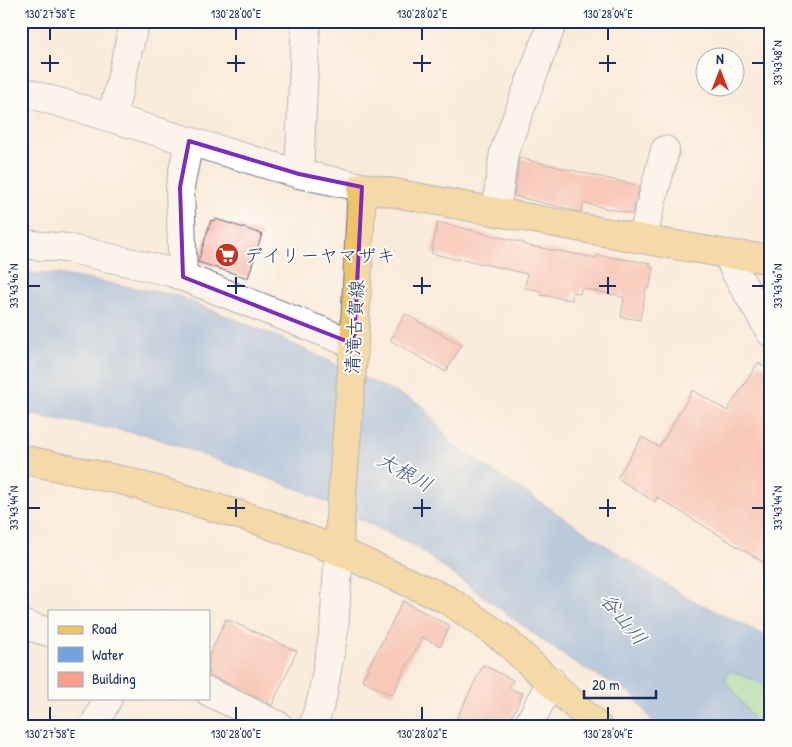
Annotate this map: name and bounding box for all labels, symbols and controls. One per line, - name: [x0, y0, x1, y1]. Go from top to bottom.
- text: 130°27'58"E: [25, 5, 76, 22]
- text: 130°28'00"E: [211, 5, 262, 22]
- text: 130°28'02"E: [397, 5, 448, 22]
- text: 130°28'04"E: [583, 5, 633, 22]
- text: 33°43'48"N: [769, 40, 786, 86]
- north arrow: [694, 48, 744, 98]
- text: N: [716, 49, 724, 68]
- supermarket icon: デイリーヤマザキ: [214, 242, 240, 268]
- place label: デイリーヤマザキ: [244, 242, 395, 268]
- text: 33°43'46"N: [5, 264, 22, 308]
- text: 33°43'46"N: [769, 264, 786, 308]
- street label: 清滝古賀線: [339, 279, 369, 375]
- water label: 大根川: [372, 445, 438, 498]
- text: 33°43'44"N: [5, 486, 22, 530]
- text: 33°43'44"N: [769, 486, 786, 530]
- water label: 谷山川: [595, 587, 654, 650]
- legend: [48, 610, 210, 700]
- text: Road: [92, 618, 117, 639]
- text: Water: [92, 644, 124, 665]
- scale bar: [584, 667, 657, 699]
- text: Building: [92, 668, 136, 689]
- text: 20 m: [592, 674, 619, 695]
- text: 130°27'58"E: [25, 725, 76, 742]
- text: 130°28'00"E: [211, 725, 262, 742]
- text: 130°28'02"E: [397, 725, 448, 742]
- text: 130°28'04"E: [583, 725, 633, 742]

